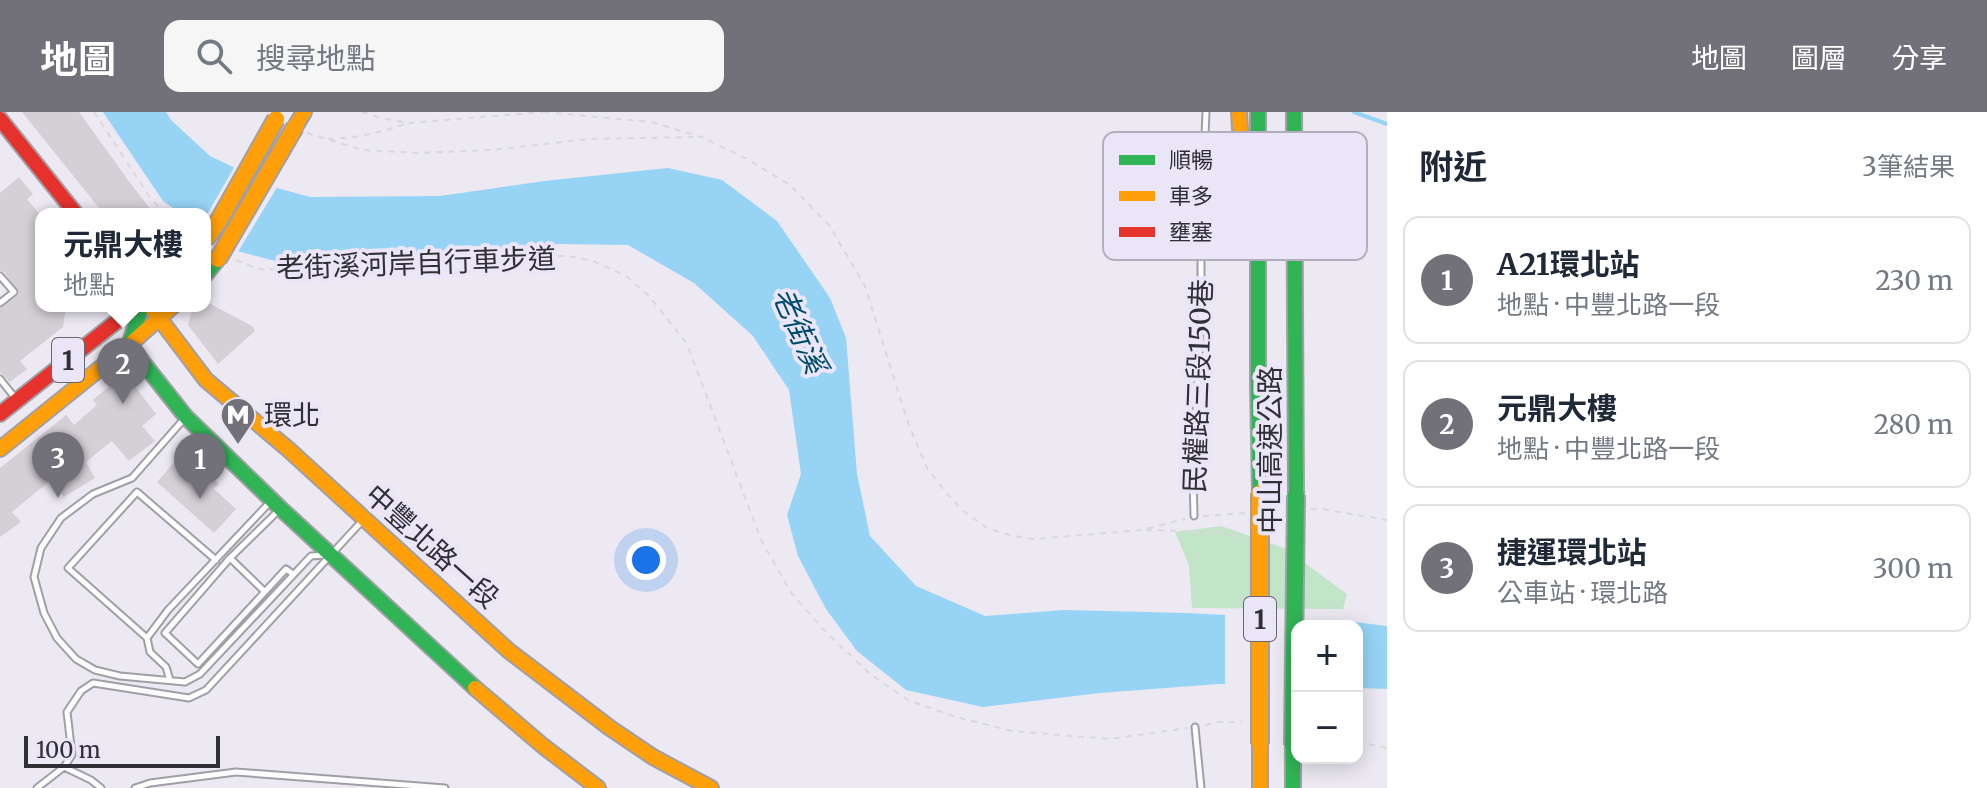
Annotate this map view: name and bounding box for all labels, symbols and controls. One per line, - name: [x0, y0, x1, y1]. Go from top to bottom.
- search box: [164, 20, 724, 92]
- icon: search: [192, 34, 236, 78]
- text: 地圖: [40, 36, 116, 83]
- text: 搜尋地點: [256, 39, 376, 77]
- text: 地圖: [1691, 40, 1747, 76]
- text: 圖層: [1791, 40, 1847, 76]
- text: 分享: [1891, 40, 1947, 76]
- legend: [1103, 132, 1367, 260]
- text: 順暢: [1169, 146, 1213, 174]
- text: 附近: [1419, 146, 1487, 188]
- text: 3筆結果: [1862, 150, 1955, 183]
- text: 車多: [1169, 182, 1213, 210]
- popup: [35, 208, 211, 312]
- text: 壅塞: [1169, 218, 1213, 246]
- text: 元鼎大樓: [63, 225, 183, 263]
- street label: 老街溪河岸自行車步道: [275, 240, 557, 286]
- text: A21環北站: [1497, 245, 1640, 283]
- text: 1: [1441, 264, 1453, 297]
- text: 230 m: [1875, 264, 1953, 297]
- text: 地點: [63, 268, 115, 301]
- street label: 民權路三段150巷: [1176, 279, 1220, 493]
- water label: 老街溪: [764, 281, 837, 382]
- text: 地點 · 中豐北路一段: [1497, 288, 1720, 321]
- road number: 1: [52, 338, 84, 382]
- pin: 2: [97, 338, 149, 404]
- street label: 中山高速公路: [1252, 366, 1288, 534]
- text: 元鼎大樓: [1497, 389, 1617, 427]
- metro station icon: 環北: [219, 396, 257, 446]
- place label: 環北: [264, 397, 320, 433]
- text: 2: [1439, 408, 1455, 441]
- text: 280 m: [1874, 408, 1953, 441]
- pin: 3: [32, 432, 84, 498]
- text: 地點 · 中豐北路一段: [1497, 432, 1720, 465]
- pin: 1: [174, 433, 226, 499]
- street label: 中豐北路一段: [358, 476, 506, 616]
- text: 捷運環北站: [1497, 533, 1647, 571]
- your location: [626, 540, 666, 580]
- text: 3: [1440, 552, 1454, 585]
- text: 300 m: [1873, 552, 1953, 585]
- text: 公車站 · 環北路: [1497, 576, 1668, 609]
- road number: 1: [1244, 597, 1276, 641]
- map controls: [1291, 620, 1363, 764]
- button: +: [1291, 620, 1363, 692]
- button: −: [1291, 692, 1363, 764]
- scale bar: [24, 732, 220, 768]
- text: 100 m: [36, 736, 101, 764]

